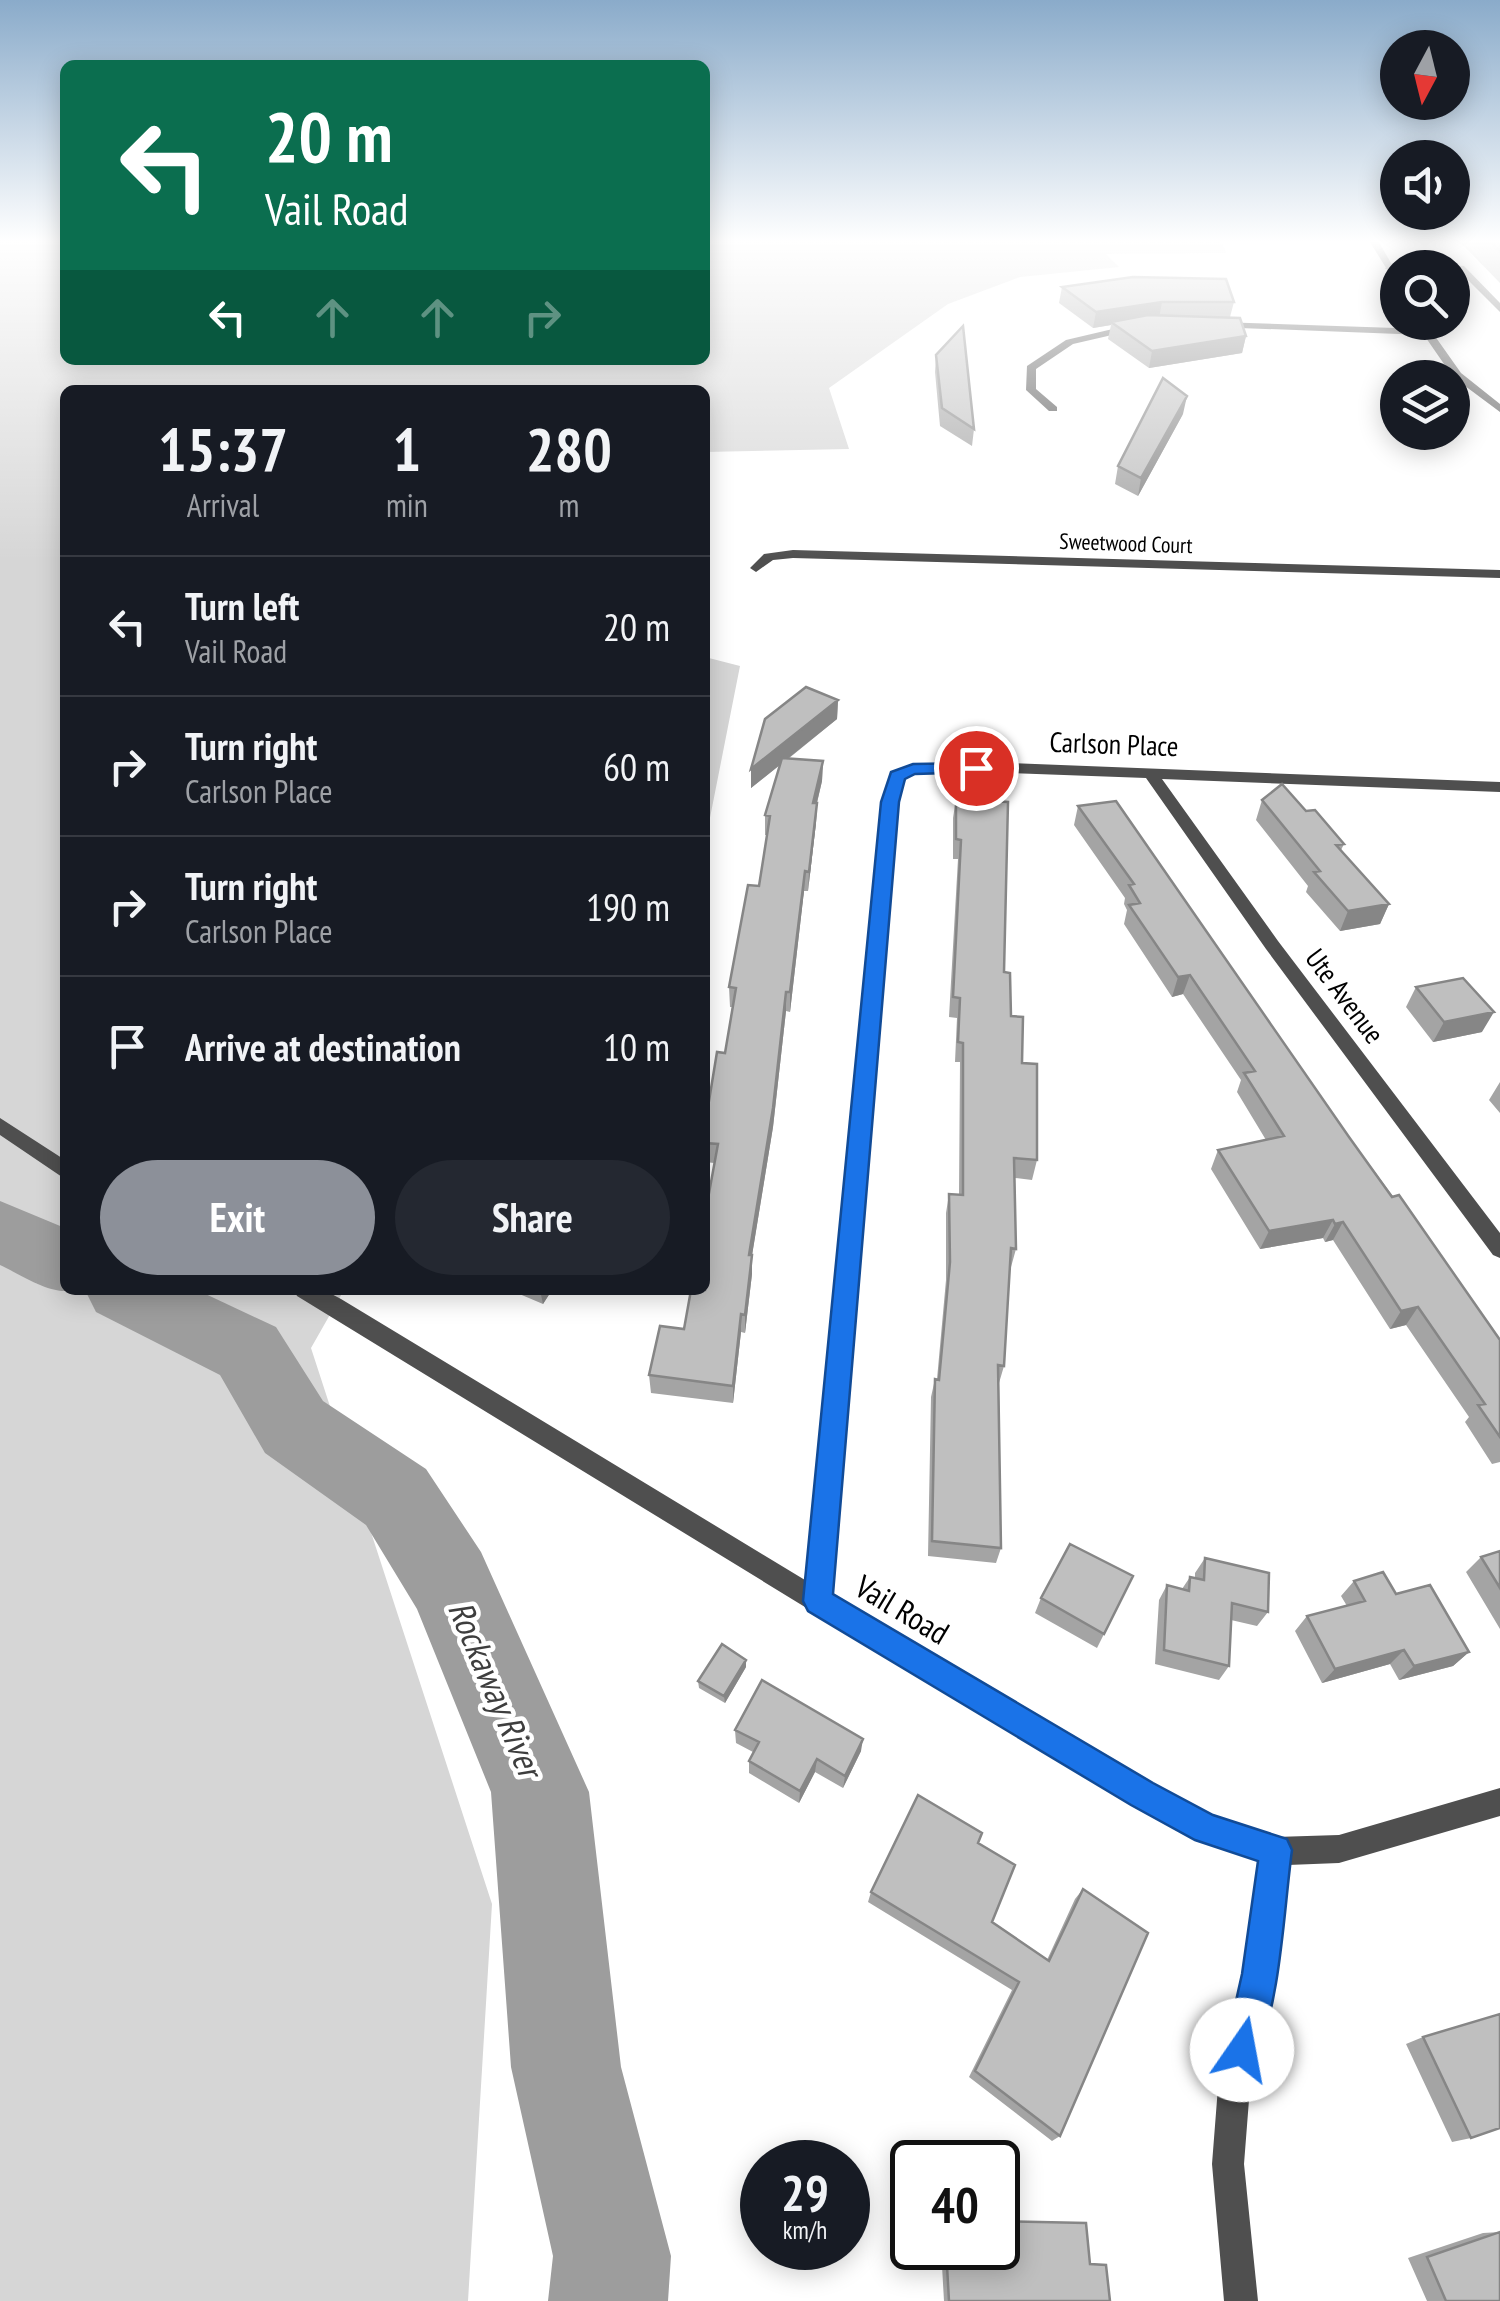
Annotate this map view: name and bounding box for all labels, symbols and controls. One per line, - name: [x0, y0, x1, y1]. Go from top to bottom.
- north arrow: [1380, 30, 1470, 120]
- map controls: [1380, 30, 1470, 450]
- text: 20 m: [265, 91, 393, 181]
- icon: left: [100, 100, 230, 230]
- button: sound: [1380, 140, 1470, 230]
- text: Vail Road: [265, 179, 409, 237]
- button: search: [1380, 250, 1470, 340]
- icon: left: [200, 290, 255, 345]
- icon: ahead: [305, 290, 360, 345]
- icon: ahead: [410, 290, 465, 345]
- icon: right: [515, 290, 570, 345]
- button: layers: [1380, 360, 1470, 450]
- text: 15:37: [158, 410, 288, 488]
- text: 1: [393, 410, 421, 488]
- text: 280: [526, 410, 612, 488]
- text: Arrival: [187, 484, 259, 526]
- text: min: [386, 484, 428, 526]
- text: m: [558, 484, 579, 526]
- street label: Sweetwood Court: [1059, 527, 1193, 559]
- text: Turn left: [185, 581, 299, 630]
- icon: left: [100, 599, 155, 654]
- text: 20 m: [603, 602, 670, 651]
- text: Vail Road: [185, 630, 287, 672]
- text: Turn right: [185, 721, 317, 770]
- street label: Carlson Place: [1049, 723, 1179, 764]
- pin: [934, 726, 1019, 811]
- icon: right: [100, 739, 155, 794]
- icon: arrive: [949, 741, 1004, 796]
- text: 60 m: [603, 742, 670, 791]
- text: Carlson Place: [185, 770, 333, 812]
- text: Turn right: [185, 861, 317, 910]
- icon: right: [100, 879, 155, 934]
- text: 190 m: [586, 882, 670, 931]
- text: Carlson Place: [185, 910, 333, 952]
- street label: Ute Avenue: [1298, 941, 1393, 1051]
- icon: arrive: [100, 1019, 155, 1074]
- text: Arrive at destination: [185, 1022, 461, 1071]
- text: 10 m: [603, 1022, 670, 1071]
- button: Exit: [100, 1160, 375, 1275]
- button: Share: [395, 1160, 670, 1275]
- street label: Vail Road: [847, 1564, 957, 1653]
- water label: Rockaway River: [438, 1594, 555, 1788]
- position arrow: [1190, 1998, 1294, 2102]
- speed limit sign: 40: [890, 2140, 1020, 2270]
- text: 29: [781, 2160, 829, 2225]
- text: km/h: [783, 2214, 827, 2246]

